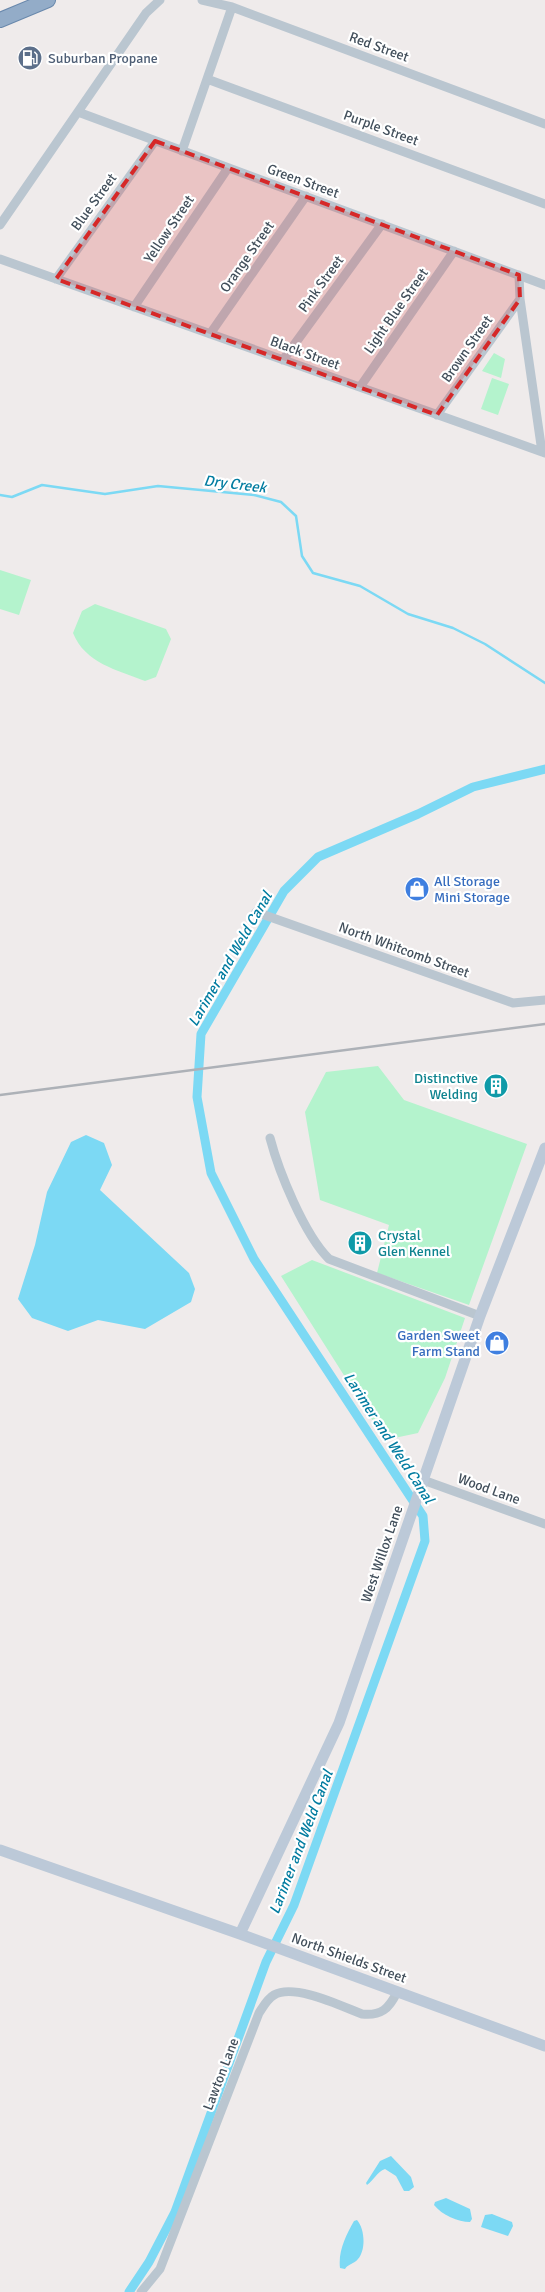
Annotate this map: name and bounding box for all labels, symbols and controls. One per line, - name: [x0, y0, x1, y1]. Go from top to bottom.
- street label: Red Street: [347, 28, 411, 66]
- fuel station icon: Suburban Propane: [17, 45, 43, 71]
- place label: Suburban Propane: [48, 50, 158, 67]
- street label: Purple Street: [341, 107, 421, 149]
- street label: Green Street: [265, 160, 341, 202]
- street label: Blue Street: [68, 170, 121, 234]
- street label: Yellow Street: [140, 192, 198, 266]
- street label: Orange Street: [216, 218, 278, 296]
- street label: Pink Street: [295, 252, 347, 316]
- street label: Light Blue Street: [360, 265, 432, 357]
- street label: Brown Street: [438, 312, 496, 386]
- street label: Black Street: [268, 333, 342, 373]
- water label: Dry Creek: [203, 471, 269, 497]
- place label: All Storage Mini Storage: [434, 873, 510, 906]
- shop icon: All Storage Mini Storage: [404, 876, 430, 902]
- water label: Larimer and Weld Canal: [184, 887, 277, 1030]
- street label: North Whitcomb Street: [336, 918, 472, 982]
- place label: Distinctive Welding: [414, 1070, 478, 1103]
- building icon: Distinctive Welding: [483, 1073, 509, 1099]
- place label: Crystal Glen Kennel: [378, 1227, 450, 1260]
- building icon: Crystal Glen Kennel: [347, 1230, 373, 1256]
- place label: Garden Sweet Farm Stand: [397, 1327, 480, 1360]
- shop icon: Garden Sweet Farm Stand: [484, 1330, 510, 1356]
- water label: Larimer and Weld Canal: [340, 1369, 439, 1508]
- street label: Wood Lane: [455, 1470, 523, 1508]
- street label: West Willox Lane: [357, 1503, 407, 1605]
- water label: Larimer and Weld Canal: [265, 1766, 337, 1916]
- street label: North Shields Street: [289, 1929, 409, 1987]
- street label: Lawton Lane: [199, 2035, 243, 2113]

